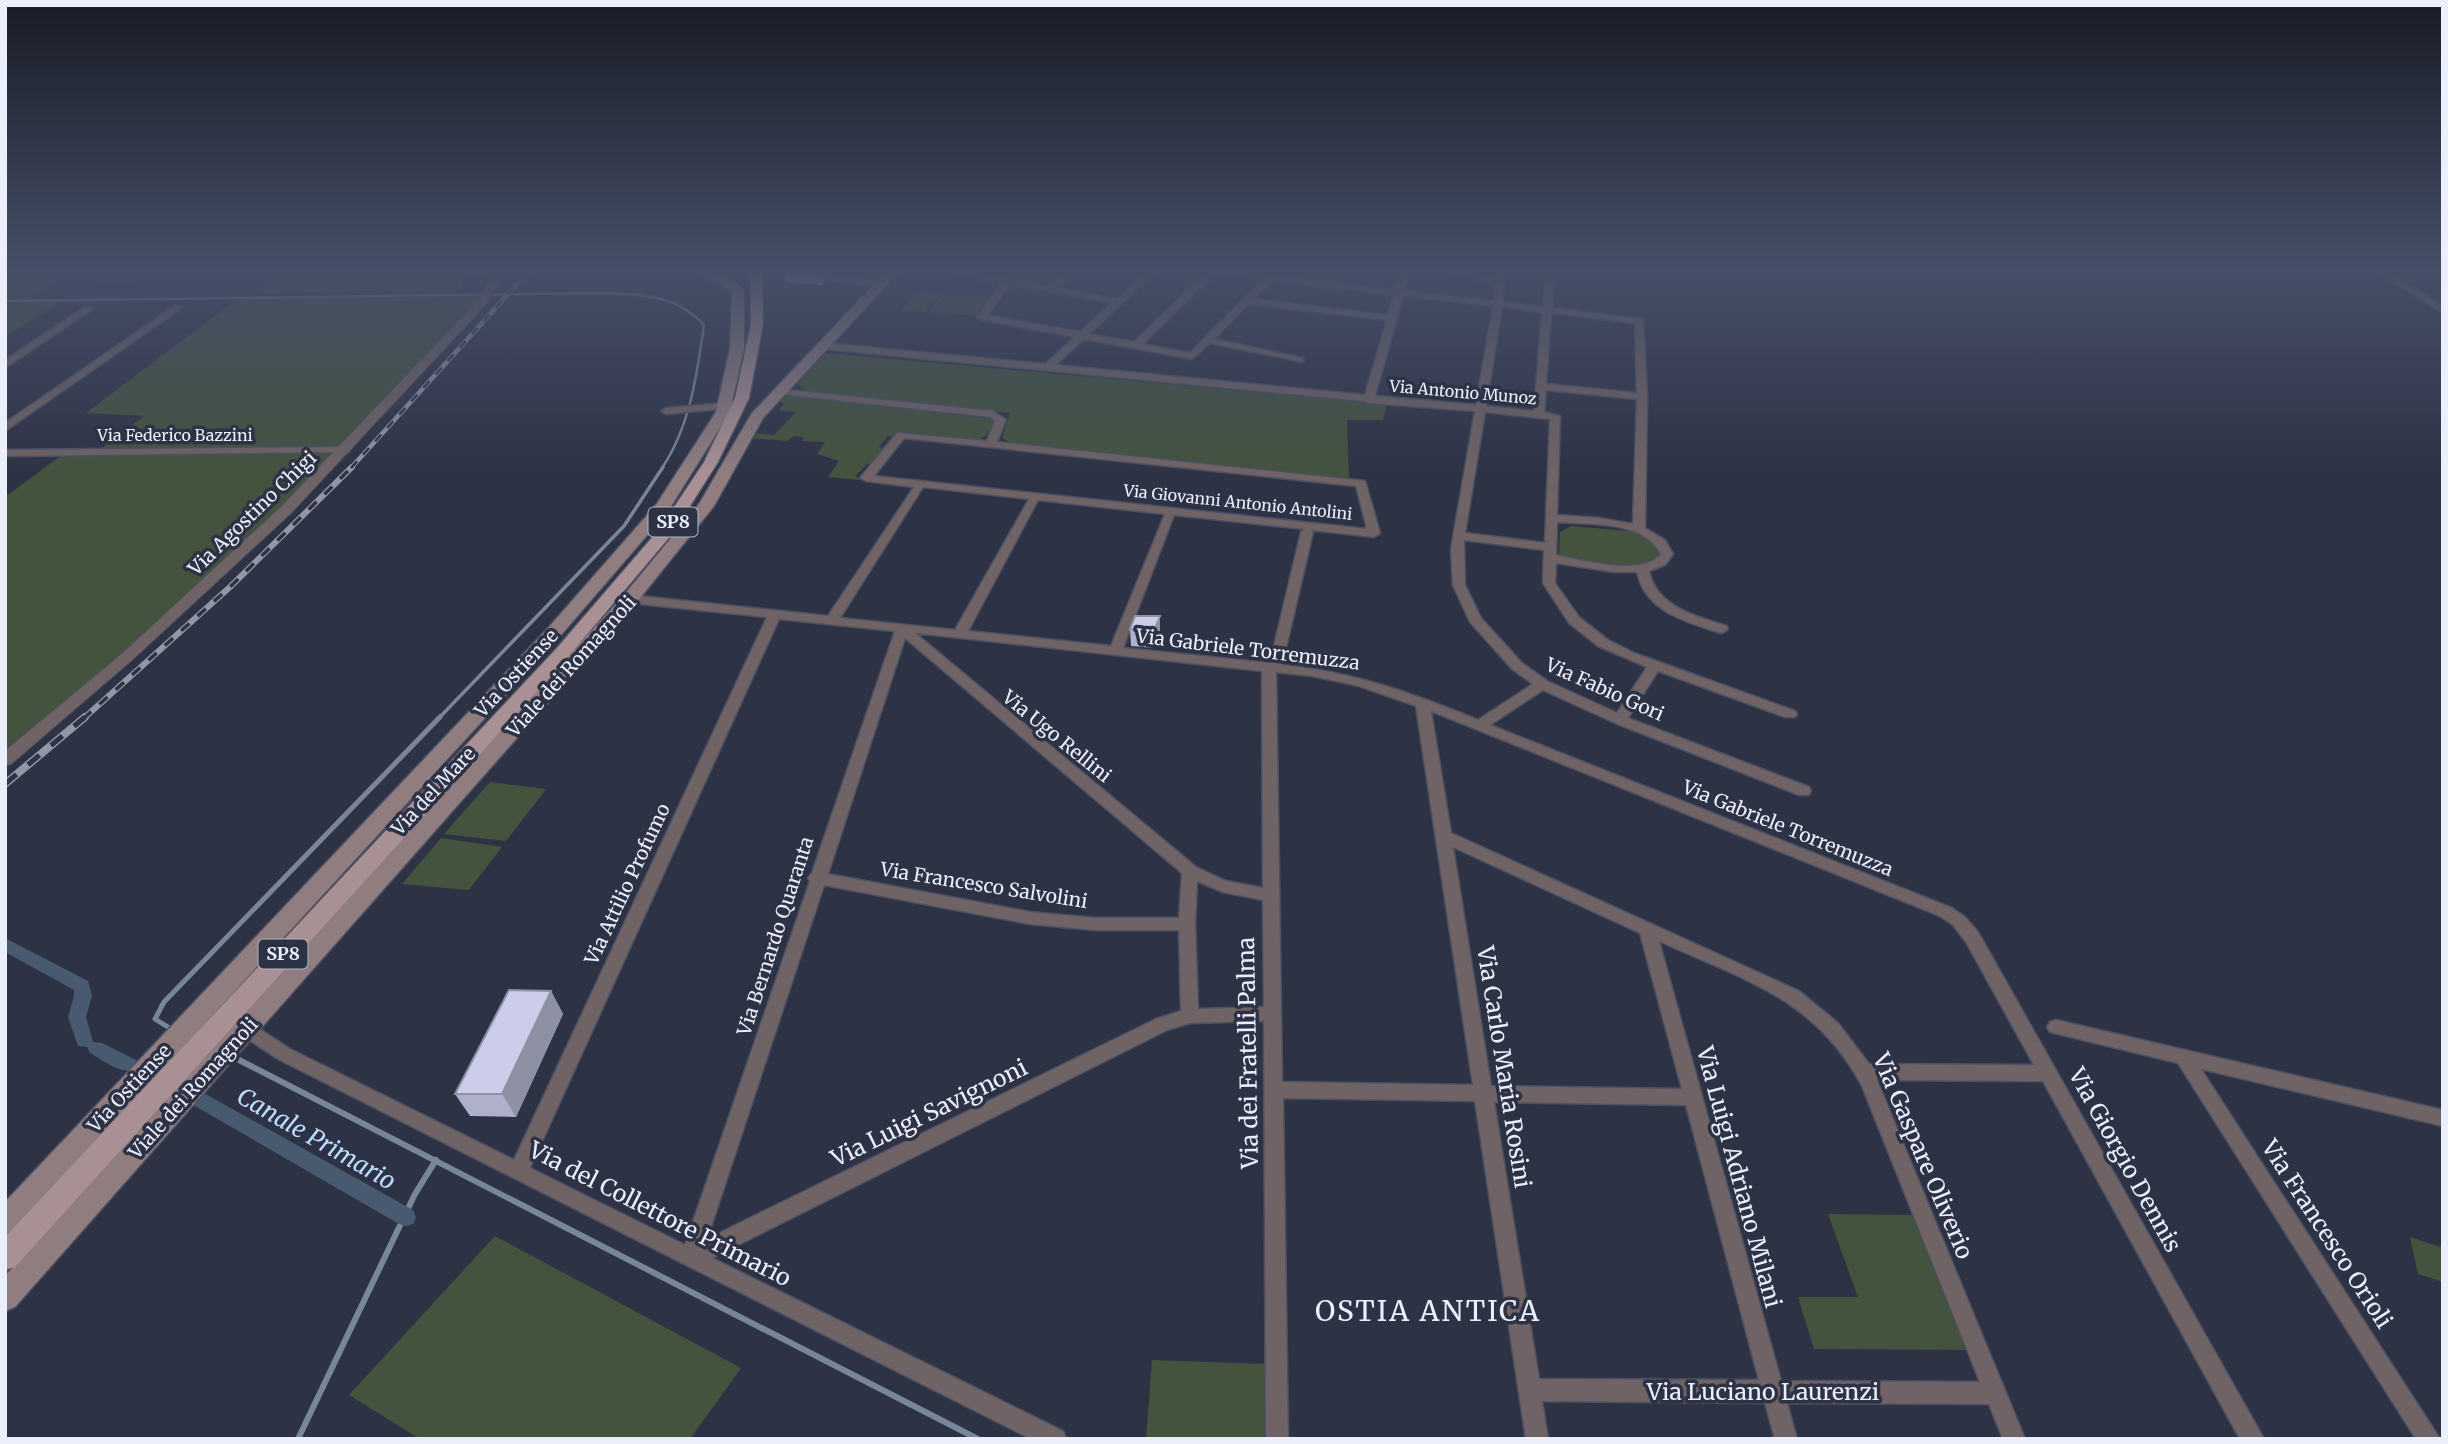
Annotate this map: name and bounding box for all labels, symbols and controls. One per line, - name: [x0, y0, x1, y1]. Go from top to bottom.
- street label: Via Antonio Munoz: [1388, 376, 1538, 408]
- street label: Via Federico Bazzini: [96, 425, 253, 445]
- street label: Via Agostino Chigi: [182, 446, 321, 581]
- street label: Via Giovanni Antonio Antolini: [1122, 480, 1353, 524]
- road number: SP8: [648, 508, 698, 536]
- street label: Viale dei Romagnoli: [501, 590, 641, 742]
- street label: Via Gabriele Torremuzza: [1134, 623, 1361, 675]
- street label: Via Ostiense: [468, 624, 563, 723]
- street label: Via Fabio Gori: [1541, 652, 1668, 726]
- street label: Via Ugo Rellini: [997, 684, 1116, 787]
- street label: Via del Mare: [385, 742, 480, 841]
- street label: Via Gabriele Torremuzza: [1678, 774, 1897, 881]
- street label: Via Attilio Profumo: [579, 800, 675, 969]
- street label: Via Bernardo Quaranta: [731, 834, 818, 1039]
- street label: Via Francesco Salvolini: [878, 857, 1089, 913]
- street label: Via dei Fratelli Palma: [1231, 937, 1264, 1170]
- road number: SP8: [258, 939, 308, 968]
- street label: Via Carlo Maria Rosini: [1471, 943, 1538, 1190]
- street label: Viale dei Romagnoli: [123, 1012, 263, 1164]
- street label: Via Ostiense: [81, 1039, 176, 1138]
- street label: Via Luigi Adriano Milani: [1690, 1042, 1788, 1311]
- street label: Via Gaspare Oliverio: [1867, 1047, 1980, 1263]
- street label: Via Luigi Savignoni: [825, 1052, 1032, 1173]
- street label: Via Giorgio Dennis: [2062, 1062, 2188, 1257]
- water label: Canale Primario: [231, 1080, 401, 1197]
- street label: Via Francesco Orioli: [2255, 1133, 2399, 1333]
- street label: Via del Collettore Primario: [523, 1134, 796, 1292]
- district label: OSTIA ANTICA: [1315, 1293, 1541, 1329]
- street label: Via Luciano Laurenzi: [1646, 1377, 1879, 1406]

